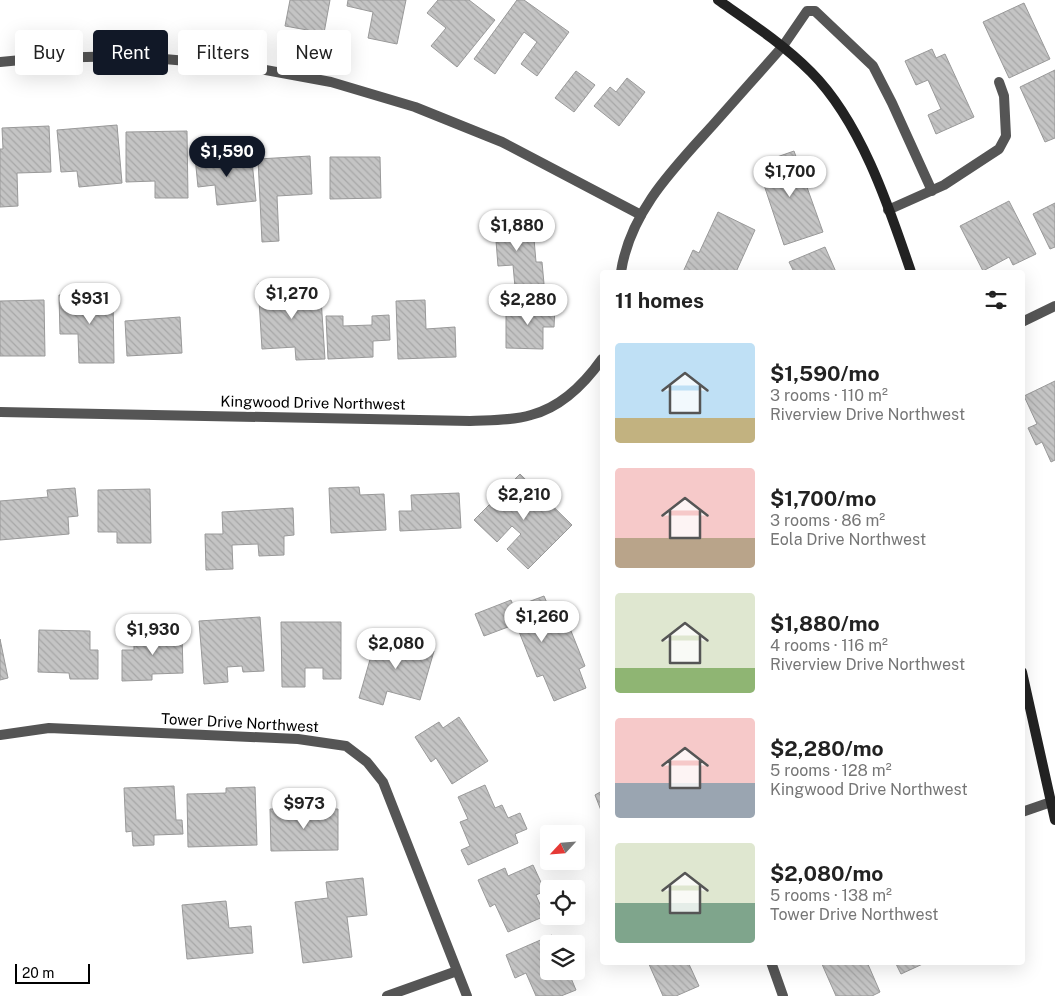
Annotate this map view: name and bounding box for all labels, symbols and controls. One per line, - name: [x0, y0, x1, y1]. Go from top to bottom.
- chip: Buy: [15, 30, 83, 75]
- chip: Rent: [93, 30, 168, 75]
- chip: Filters: [178, 30, 267, 75]
- chip: New: [277, 30, 351, 75]
- pin: $1,590: [186, 136, 268, 178]
- text: $1,590: [200, 142, 254, 161]
- pin: $1,700: [749, 156, 831, 198]
- text: $1,700: [764, 162, 816, 181]
- pin: $1,880: [476, 210, 558, 252]
- text: $1,880: [490, 216, 544, 235]
- pin: $1,270: [251, 278, 333, 320]
- pin: $931: [60, 282, 120, 325]
- text: $1,270: [266, 284, 318, 303]
- pin: $2,280: [487, 284, 569, 326]
- icon: filters: [982, 286, 1010, 314]
- text: 11 homes: [615, 288, 704, 313]
- text: $931: [71, 289, 109, 308]
- text: $2,280: [500, 290, 556, 309]
- text: $1,590/mo: [770, 361, 879, 386]
- icon: home: [655, 363, 715, 423]
- text: 3 rooms · 110 m²: [770, 386, 888, 405]
- street label: Kingwood Drive Northwest: [220, 392, 406, 413]
- text: Riverview Drive Northwest: [770, 405, 965, 424]
- pin: $2,210: [483, 478, 565, 521]
- text: $2,210: [497, 485, 551, 504]
- text: $1,700/mo: [770, 486, 876, 511]
- icon: home: [655, 488, 715, 548]
- text: 3 rooms · 86 m²: [770, 511, 885, 530]
- text: Eola Drive Northwest: [770, 530, 926, 549]
- pin: $1,260: [501, 600, 583, 643]
- text: $1,260: [515, 607, 569, 626]
- text: $1,880/mo: [770, 611, 880, 636]
- icon: home: [655, 613, 715, 673]
- pin: $1,930: [112, 614, 194, 656]
- text: $1,930: [126, 620, 180, 639]
- pin: $2,080: [355, 628, 437, 670]
- text: $2,080: [368, 634, 424, 653]
- text: 4 rooms · 116 m²: [770, 636, 888, 655]
- text: Riverview Drive Northwest: [770, 655, 965, 674]
- street label: Tower Drive Northwest: [161, 710, 320, 735]
- text: $2,280/mo: [770, 736, 884, 761]
- icon: home: [655, 738, 715, 798]
- text: 5 rooms · 128 m²: [770, 761, 892, 780]
- text: Kingwood Drive Northwest: [770, 780, 968, 799]
- pin: $973: [274, 788, 334, 830]
- text: $973: [283, 794, 325, 813]
- north arrow: [540, 825, 585, 870]
- map controls: [540, 825, 585, 980]
- text: $2,080/mo: [770, 861, 883, 886]
- icon: home: [655, 863, 715, 923]
- button: locate: [540, 880, 585, 925]
- text: 5 rooms · 138 m²: [770, 886, 892, 905]
- text: Tower Drive Northwest: [770, 905, 939, 924]
- button: layers: [540, 935, 585, 980]
- scale bar: [15, 961, 90, 984]
- text: 20 m: [22, 965, 54, 981]

